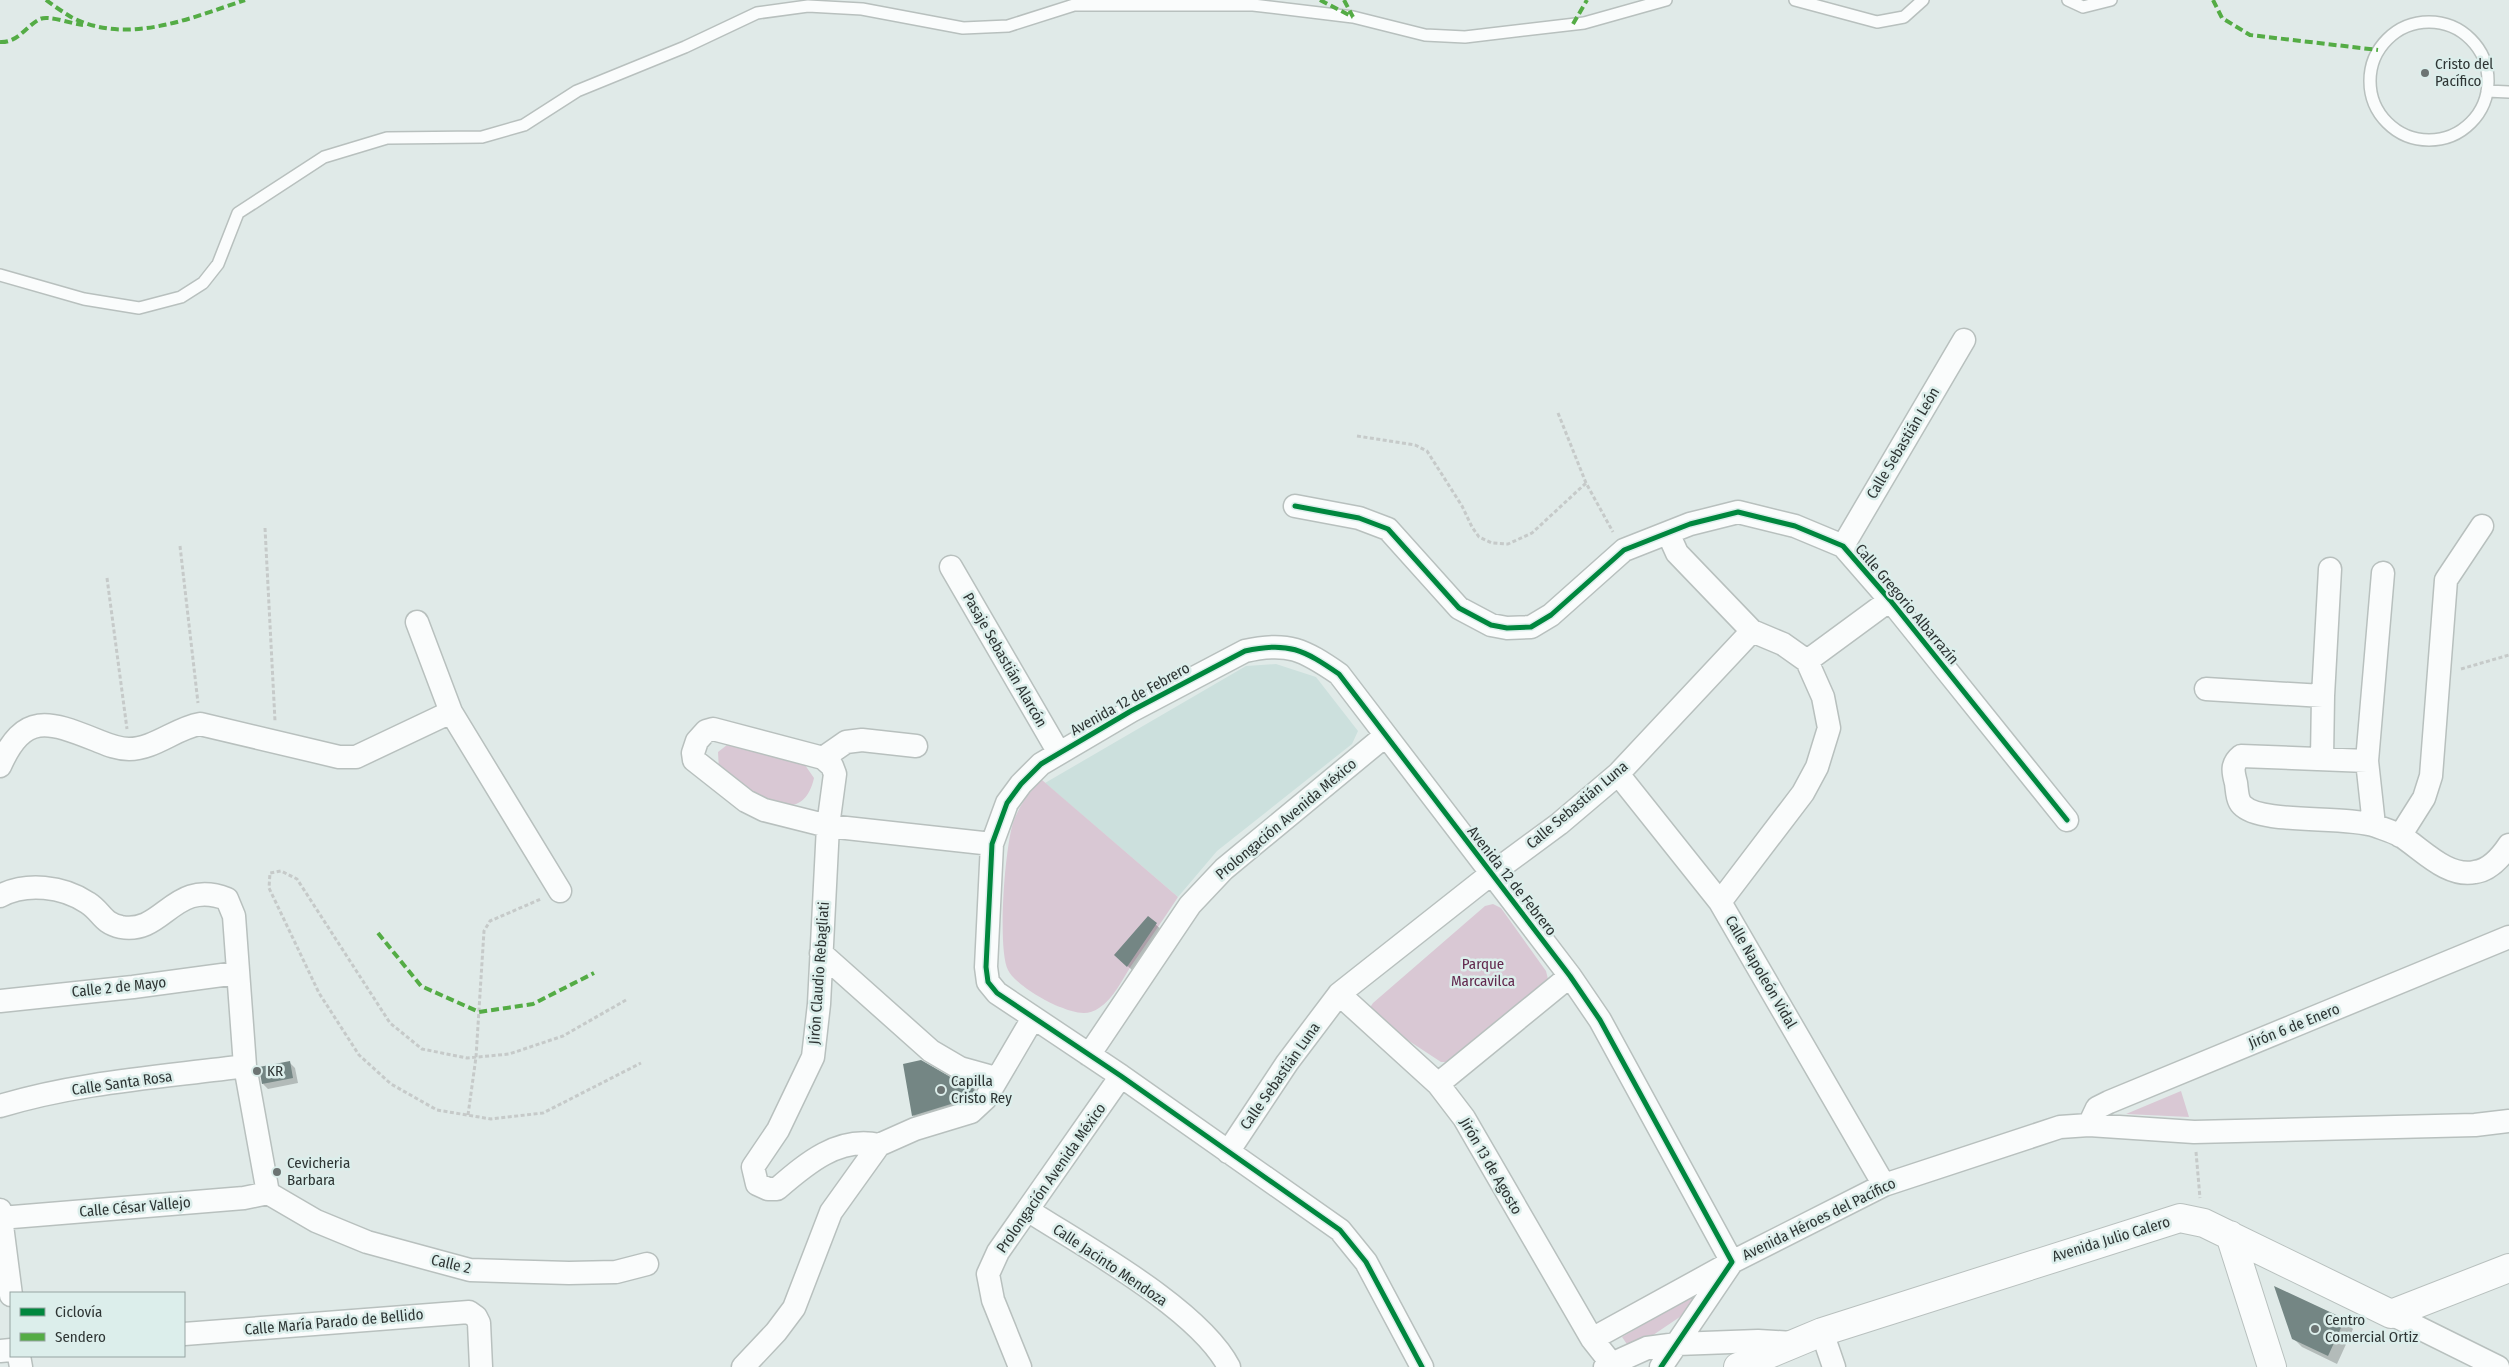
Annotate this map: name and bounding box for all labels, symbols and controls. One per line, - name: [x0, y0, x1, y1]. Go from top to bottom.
- place label: Cristo del Pacífico: [2435, 55, 2493, 90]
- marker: Cristo del Pacífico: [2419, 67, 2431, 79]
- street label: Calle Sebastián León: [1863, 384, 1943, 502]
- street label: Calle Gregorio Albarrazín: [1851, 540, 1963, 668]
- street label: Pasaje Sebastián Alarcón: [959, 590, 1051, 730]
- street label: Avenida 12 de Febrero: [1067, 659, 1193, 739]
- street label: Prolongación Avenida México: [1212, 755, 1360, 883]
- street label: Calle Sebastián Luna: [1523, 757, 1631, 853]
- street label: Avenida 12 de Febrero: [1464, 823, 1560, 939]
- street label: Jirón Claudio Rebagliati: [805, 901, 833, 1045]
- street label: Calle Napoleón Vidal: [1721, 913, 1801, 1032]
- park label: Parque Marcavilca: [1451, 955, 1515, 990]
- street label: Calle 2 de Mayo: [71, 973, 167, 1001]
- street label: Jirón 6 de Enero: [2246, 999, 2342, 1052]
- street label: Calle Sebastián Luna: [1236, 1019, 1324, 1133]
- place label: KR: [267, 1062, 283, 1080]
- marker: KR: [251, 1065, 263, 1077]
- street label: Calle Santa Rosa: [71, 1067, 173, 1099]
- place label: Capilla Cristo Rey: [951, 1072, 1012, 1107]
- marker: Capilla Cristo Rey: [935, 1084, 947, 1096]
- street label: Prolongación Avenida México: [992, 1100, 1110, 1256]
- street label: Jirón 13 de Agosto: [1456, 1114, 1526, 1218]
- place label: Cevicheria Barbara: [287, 1154, 350, 1189]
- marker: Cevicheria Barbara: [271, 1166, 283, 1178]
- street label: Avenida Héroes del Pacífico: [1739, 1174, 1899, 1264]
- street label: Calle César Vallejo: [79, 1193, 192, 1221]
- street label: Avenida Julio Calero: [2050, 1212, 2172, 1265]
- street label: Calle Jacinto Mendoza: [1049, 1220, 1171, 1310]
- street label: Calle 2: [429, 1251, 473, 1277]
- legend: [10, 1292, 185, 1357]
- text: Ciclovía: [55, 1303, 102, 1321]
- street label: Calle María Parado de Bellido: [244, 1305, 424, 1339]
- place label: Centro Comercial Ortiz: [2325, 1311, 2418, 1346]
- marker: Centro Comercial Ortiz: [2309, 1323, 2321, 1335]
- text: Sendero: [55, 1328, 106, 1346]

